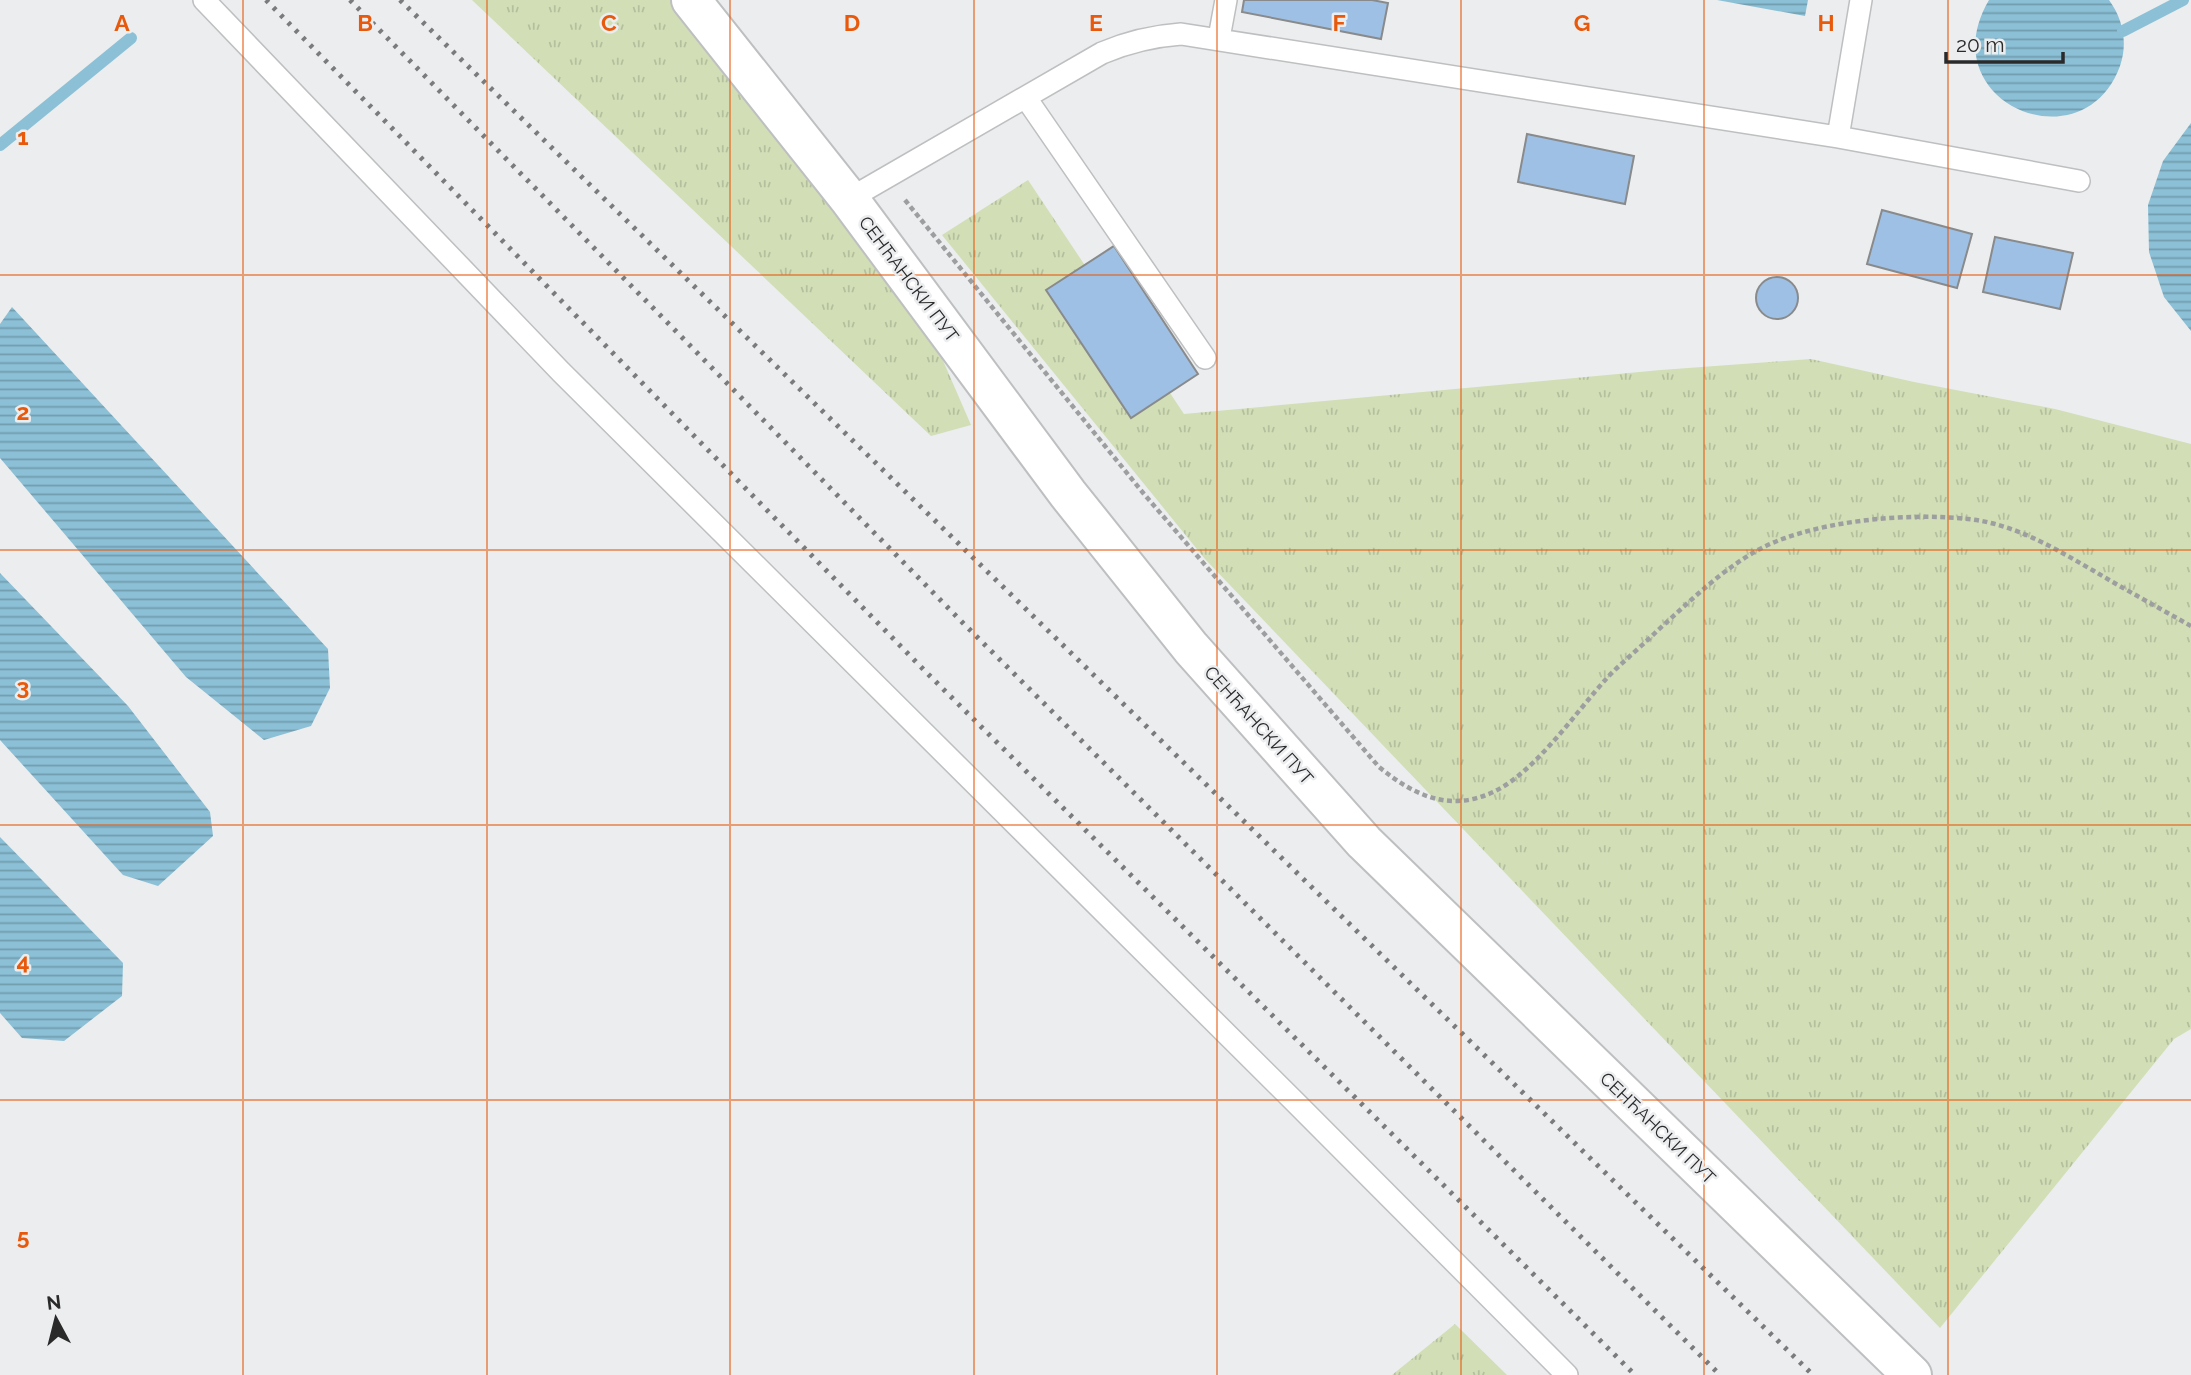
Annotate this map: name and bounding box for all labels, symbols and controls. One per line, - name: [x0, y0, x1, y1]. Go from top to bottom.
- text: A: [114, 9, 130, 36]
- text: B: [357, 9, 373, 36]
- text: C: [601, 9, 617, 36]
- text: D: [844, 9, 860, 36]
- text: E: [1089, 9, 1103, 36]
- text: F: [1332, 9, 1346, 36]
- text: G: [1574, 9, 1590, 36]
- text: H: [1817, 9, 1835, 36]
- scale bar: [1946, 21, 2063, 65]
- text: 20 m: [1956, 32, 2004, 57]
- text: 1: [17, 123, 29, 150]
- street label: СЕНЋАНСКИ ПУТ: [855, 212, 963, 346]
- text: 2: [17, 398, 29, 425]
- street label: СЕНЋАНСКИ ПУТ: [1200, 662, 1318, 788]
- text: 3: [17, 673, 29, 700]
- text: 4: [16, 948, 30, 975]
- street label: СЕНЋАНСКИ ПУТ: [1596, 1068, 1720, 1188]
- text: 5: [17, 1223, 30, 1250]
- north arrow: [21, 1284, 91, 1354]
- text: N: [45, 1290, 62, 1314]

